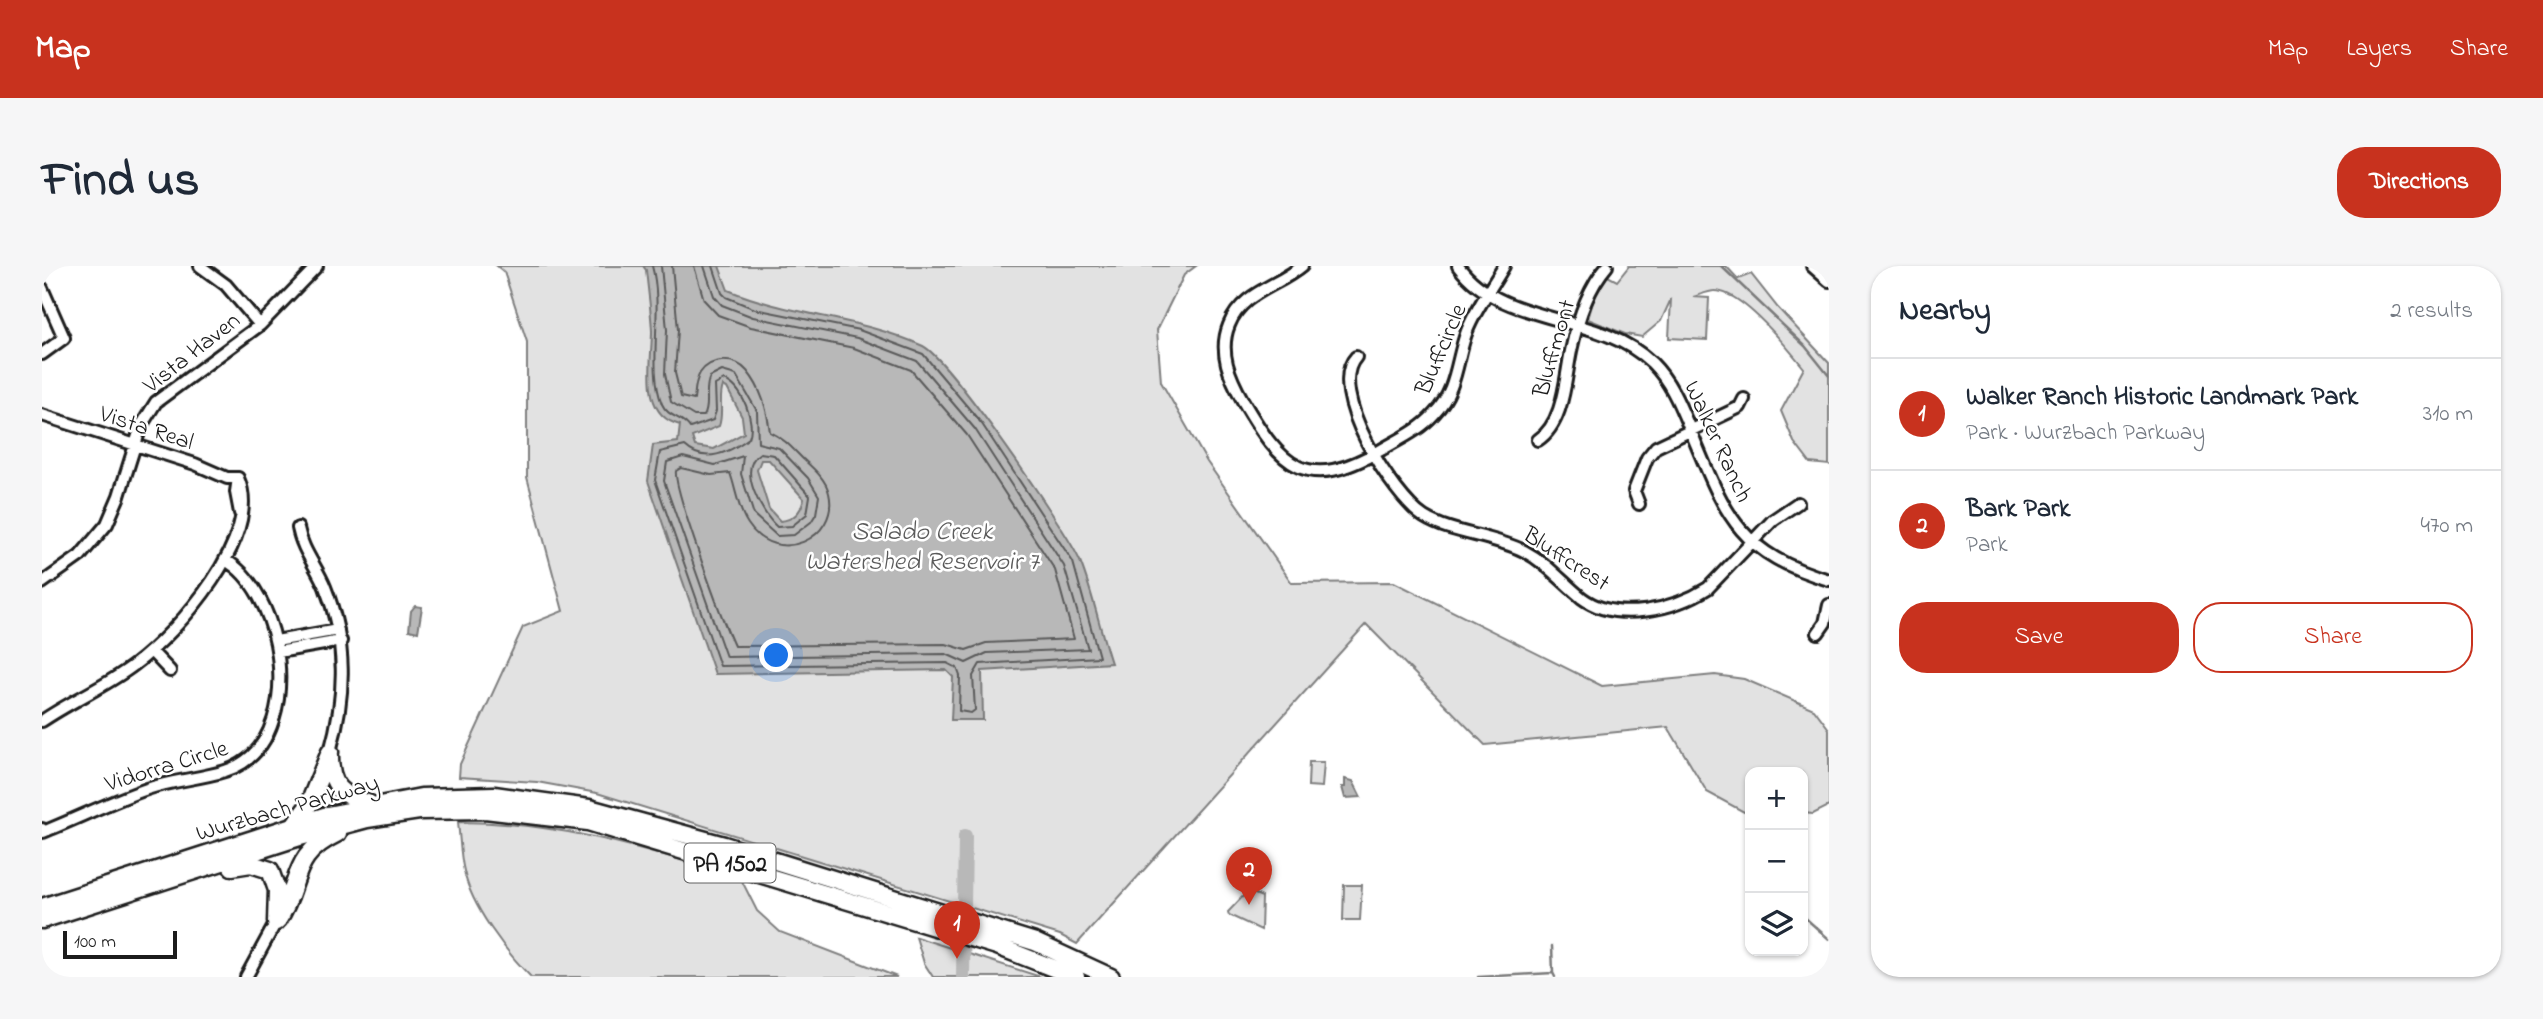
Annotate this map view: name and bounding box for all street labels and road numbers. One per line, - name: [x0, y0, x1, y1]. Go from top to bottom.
- street label: Bluffmont: [1525, 296, 1586, 402]
- street label: Bluffcircle: [1407, 299, 1477, 402]
- street label: Vista Haven: [135, 305, 249, 404]
- street label: Walker Ranch: [1673, 376, 1760, 509]
- street label: Vista Real: [94, 397, 198, 461]
- street label: Bluffcrest: [1514, 518, 1616, 601]
- street label: Vidorra Circle: [100, 732, 233, 803]
- street label: Wurzbach Parkway: [192, 767, 384, 853]
- road number: PA 1502: [684, 844, 776, 883]

